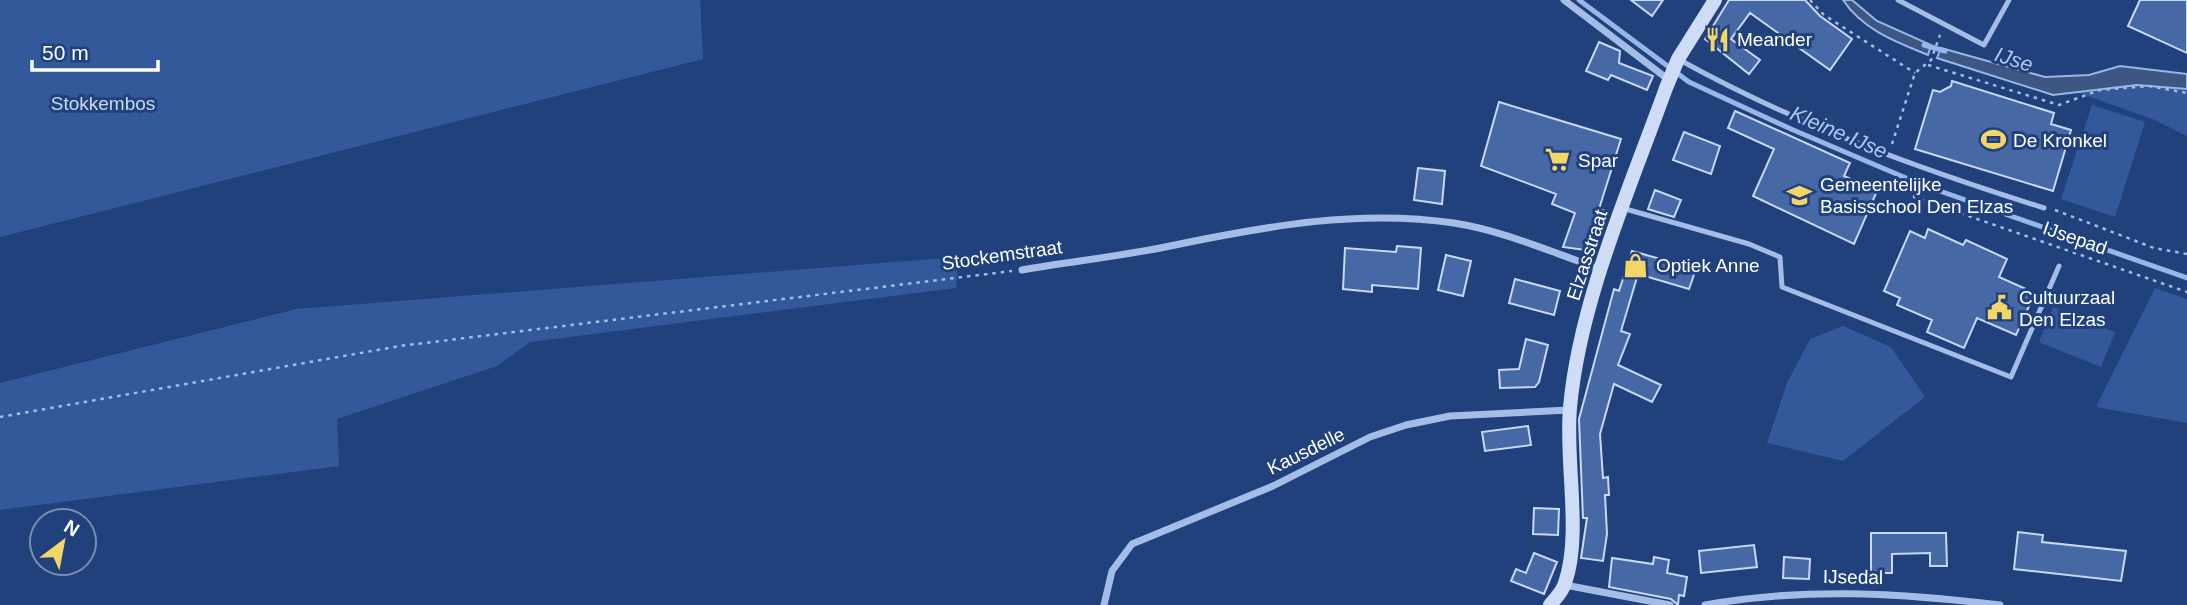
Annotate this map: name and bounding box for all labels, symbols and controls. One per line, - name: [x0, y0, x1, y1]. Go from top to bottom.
- restaurant icon: Meander: [1703, 25, 1731, 53]
- scale bar: [32, 28, 158, 72]
- place label: Meander: [1737, 29, 1813, 50]
- text: 50 m: [42, 41, 89, 64]
- water label: IJse: [1992, 42, 2036, 76]
- park label: Stokkembos: [51, 93, 155, 114]
- water label: Kleine IJse: [1787, 101, 1891, 163]
- sports icon: De Kronkel: [1979, 126, 2007, 154]
- place label: De Kronkel: [2013, 130, 2107, 151]
- supermarket icon: Spar: [1544, 146, 1572, 174]
- place label: Spar: [1578, 150, 1619, 171]
- place label: Gemeentelijke Basisschool Den Elzas: [1820, 174, 2013, 217]
- school or university icon: Gemeentelijke Basisschool Den Elzas: [1786, 181, 1814, 209]
- street label: Elzasstraat: [1562, 206, 1612, 303]
- street label: IJsepad: [2040, 217, 2110, 259]
- street label: Stockemstraat: [940, 236, 1064, 274]
- shop icon: Optiek Anne: [1622, 251, 1650, 279]
- place label: Optiek Anne: [1656, 255, 1760, 276]
- place label: Cultuurzaal Den Elzas: [2019, 287, 2115, 330]
- public building icon: Cultuurzaal Den Elzas: [1985, 294, 2013, 322]
- street label: Kausdelle: [1264, 423, 1348, 479]
- north arrow: [28, 507, 98, 577]
- text: N: [60, 515, 83, 541]
- street label: IJsedal: [1823, 566, 1883, 588]

